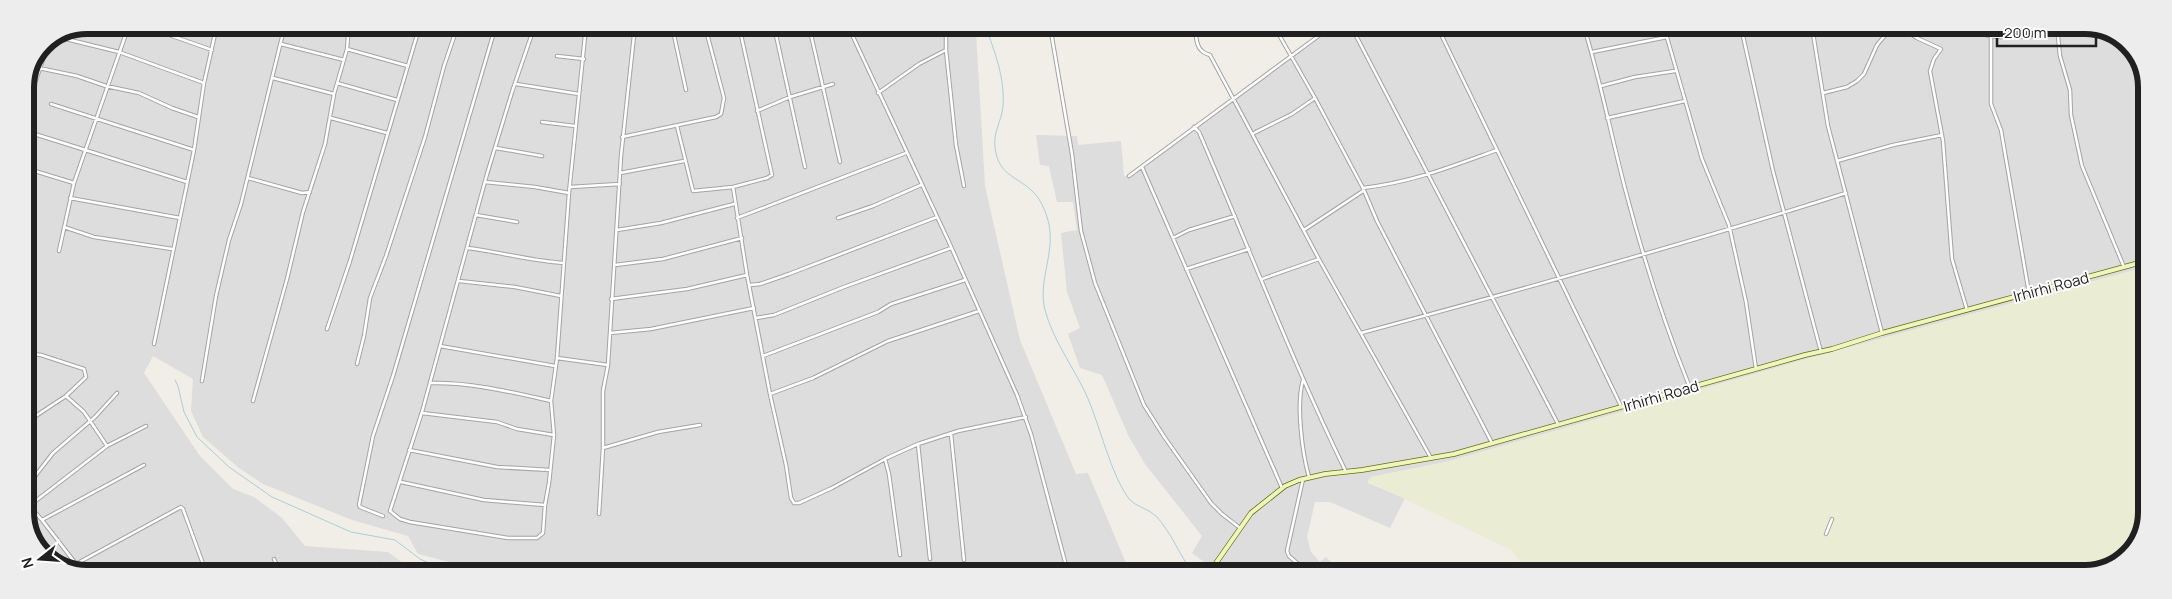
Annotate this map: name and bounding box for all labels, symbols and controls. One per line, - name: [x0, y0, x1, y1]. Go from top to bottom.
- scale bar: [1997, 15, 2096, 47]
- text: 200 m: [2004, 22, 2047, 43]
- street label: Irhirhi Road: [2011, 267, 2091, 307]
- street label: Irhirhi Road: [1621, 375, 1701, 417]
- north arrow: [15, 534, 65, 584]
- text: N: [17, 555, 38, 571]

